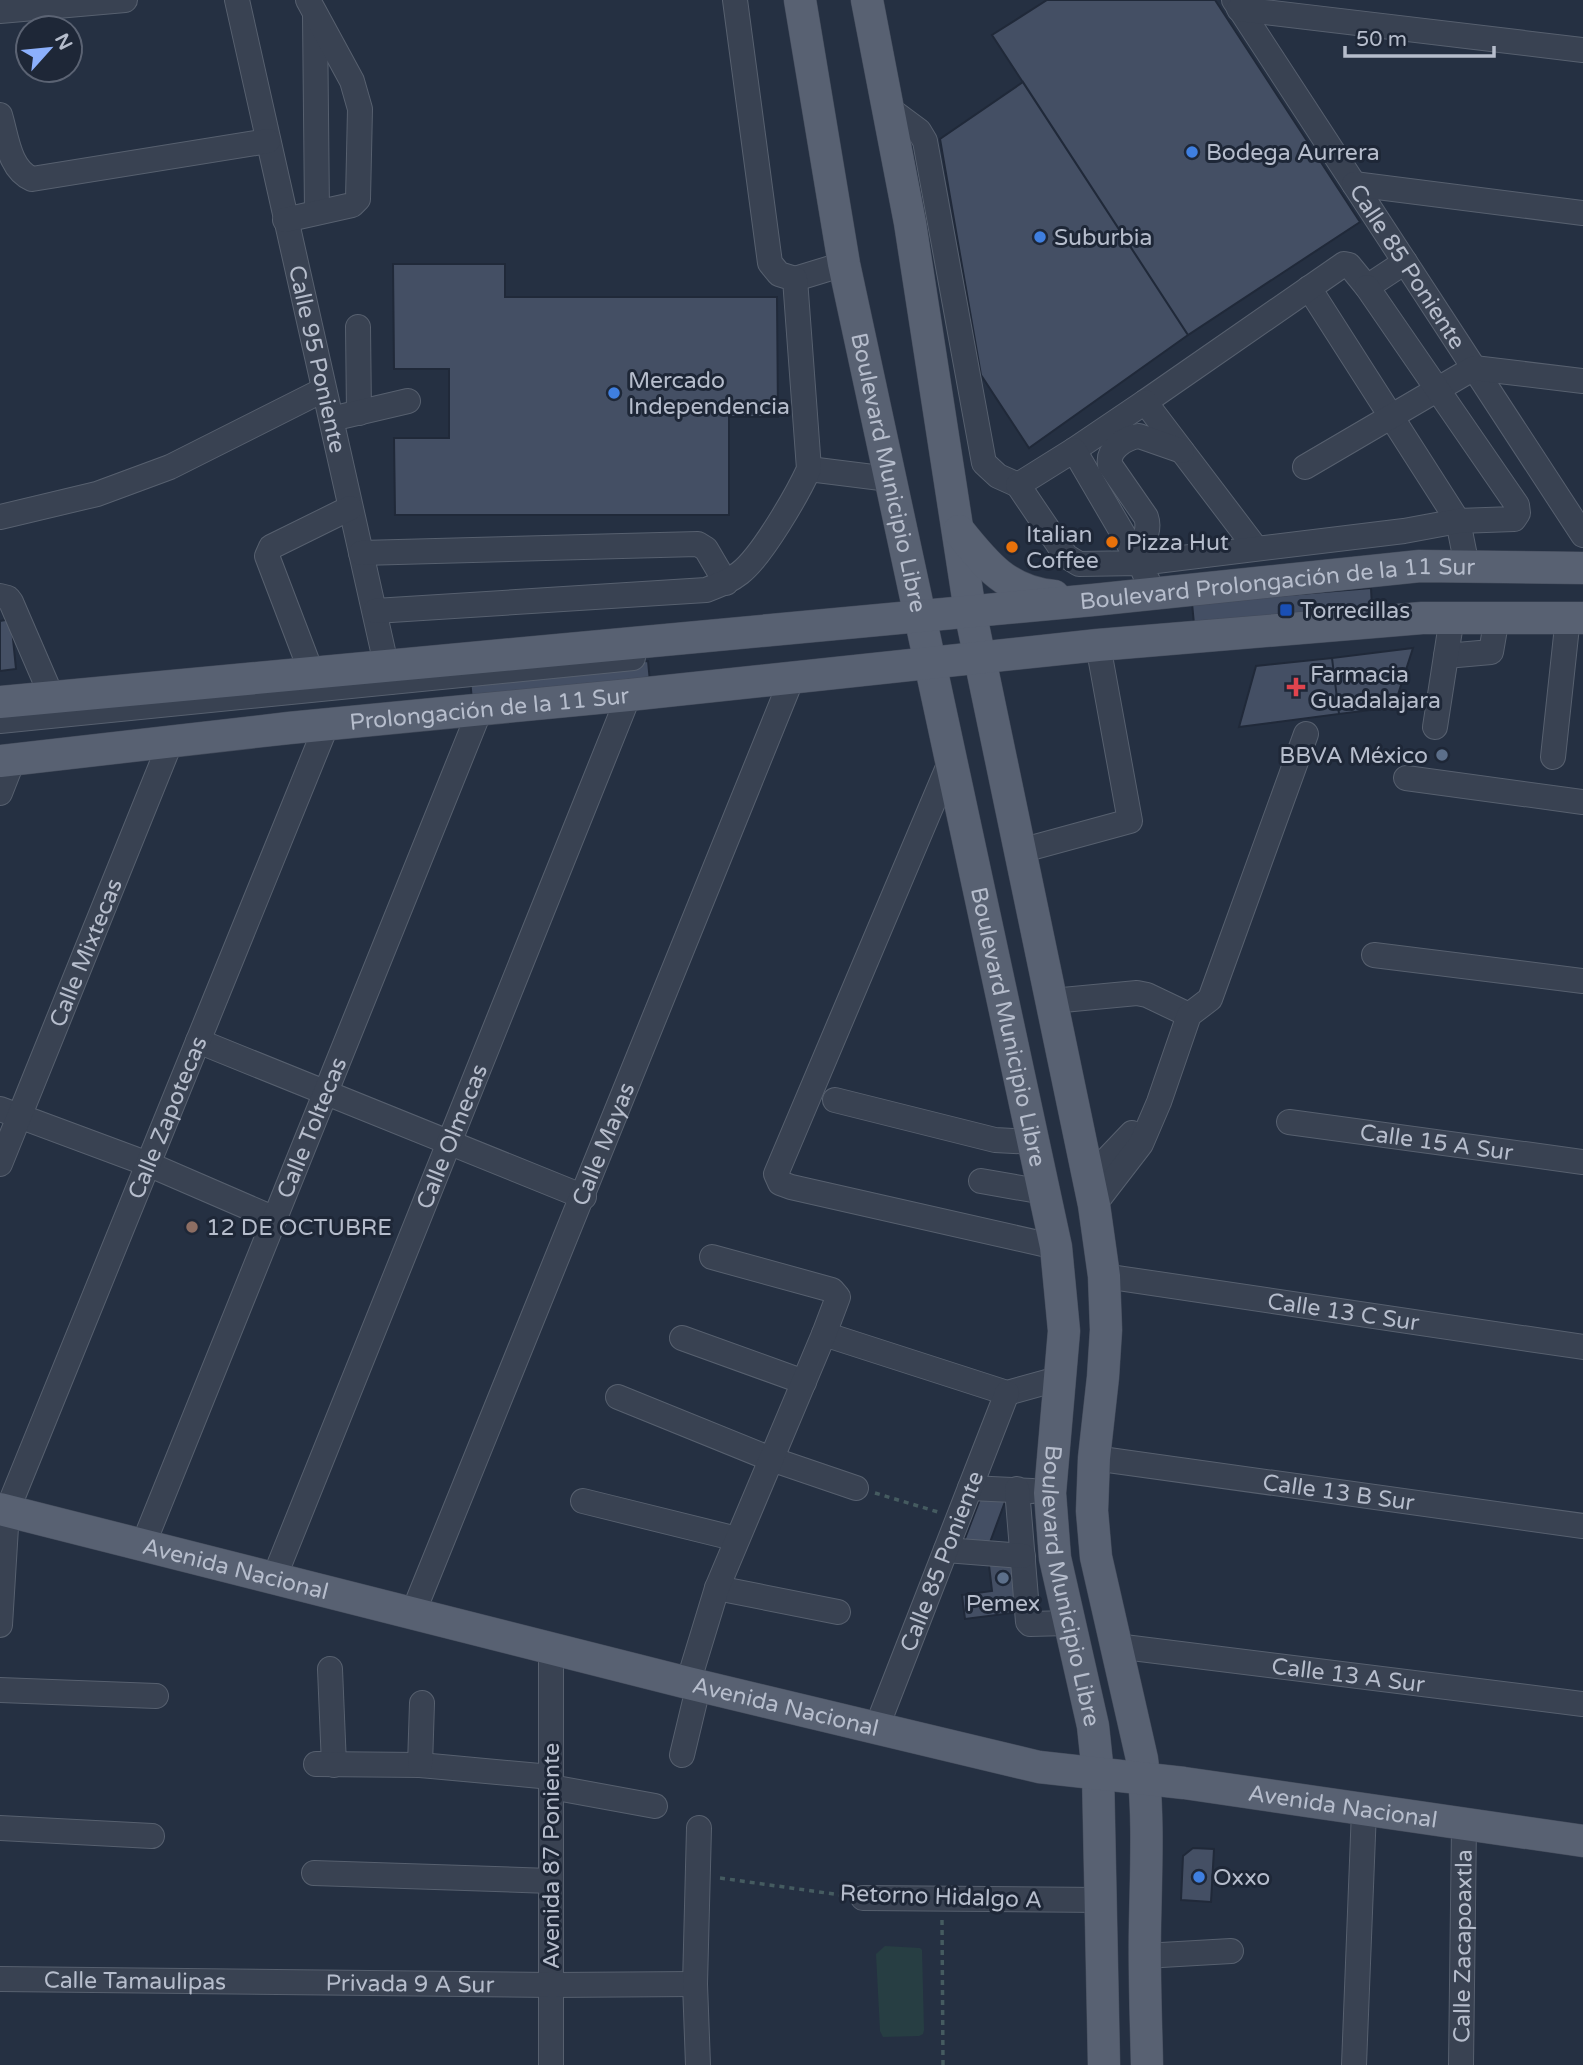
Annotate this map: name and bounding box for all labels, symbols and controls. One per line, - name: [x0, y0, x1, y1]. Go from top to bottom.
- north arrow: [14, 14, 84, 84]
- scale bar: [1345, 14, 1494, 58]
- text: 50 m: [1356, 27, 1407, 52]
- text: N: [50, 30, 77, 54]
- place label: Bodega Aurrera: [1206, 139, 1380, 167]
- marker: Bodega Aurrera: [1184, 144, 1200, 160]
- street label: Calle 85 Poniente: [1343, 179, 1471, 355]
- place label: Suburbia: [1054, 224, 1152, 252]
- marker: Suburbia: [1032, 229, 1048, 245]
- street label: Calle 95 Poniente: [282, 263, 351, 456]
- street label: Boulevard Municipio Libre: [844, 330, 932, 615]
- place label: Mercado Independencia: [628, 367, 790, 421]
- marker: Mercado Independencia: [606, 385, 622, 401]
- place label: Italian Coffee: [1026, 521, 1099, 575]
- place label: Pizza Hut: [1126, 529, 1229, 557]
- marker: Pizza Hut: [1104, 534, 1120, 550]
- marker: Italian Coffee: [1004, 539, 1020, 555]
- street label: Boulevard Prolongación de la 11 Sur: [1078, 553, 1475, 616]
- place label: Torrecillas: [1300, 597, 1410, 625]
- marker: Torrecillas: [1278, 602, 1294, 618]
- place label: Farmacia Guadalajara: [1310, 661, 1441, 715]
- marker: Farmacia Guadalajara: [1288, 679, 1304, 695]
- street label: Prolongación de la 11 Sur: [348, 682, 631, 737]
- place label: BBVA México: [1279, 742, 1428, 770]
- marker: BBVA México: [1434, 747, 1450, 763]
- street label: Calle Mixtecas: [44, 875, 129, 1031]
- street label: Boulevard Municipio Libre: [964, 885, 1051, 1169]
- street label: Calle Zapotecas: [122, 1032, 214, 1203]
- street label: Calle Toltecas: [271, 1053, 353, 1203]
- street label: Calle Olmecas: [411, 1060, 494, 1213]
- street label: Calle Mayas: [567, 1079, 642, 1210]
- street label: Calle 15 A Sur: [1358, 1119, 1515, 1167]
- place label: 12 DE OCTUBRE: [206, 1214, 392, 1242]
- marker: 12 DE OCTUBRE: [184, 1219, 200, 1235]
- street label: Calle 13 C Sur: [1265, 1287, 1421, 1338]
- street label: Boulevard Municipio Libre: [1035, 1444, 1106, 1729]
- street label: Calle 85 Poniente: [894, 1467, 990, 1656]
- street label: Calle 13 B Sur: [1261, 1469, 1416, 1517]
- street label: Avenida Nacional: [139, 1533, 331, 1606]
- marker: Pemex: [995, 1570, 1011, 1586]
- place label: Pemex: [966, 1590, 1040, 1618]
- street label: Calle 13 A Sur: [1270, 1652, 1427, 1699]
- street label: Avenida Nacional: [689, 1672, 881, 1743]
- street label: Avenida 87 Poniente: [538, 1743, 566, 1969]
- street label: Avenida Nacional: [1246, 1780, 1439, 1835]
- street label: Calle Zacapoaxtla: [1448, 1849, 1479, 2043]
- place label: Oxxo: [1213, 1864, 1270, 1892]
- marker: Oxxo: [1191, 1869, 1207, 1885]
- street label: Retorno Hidalgo A: [839, 1879, 1043, 1915]
- street label: Calle Tamaulipas: [44, 1966, 226, 1996]
- street label: Privada 9 A Sur: [325, 1970, 495, 1999]

